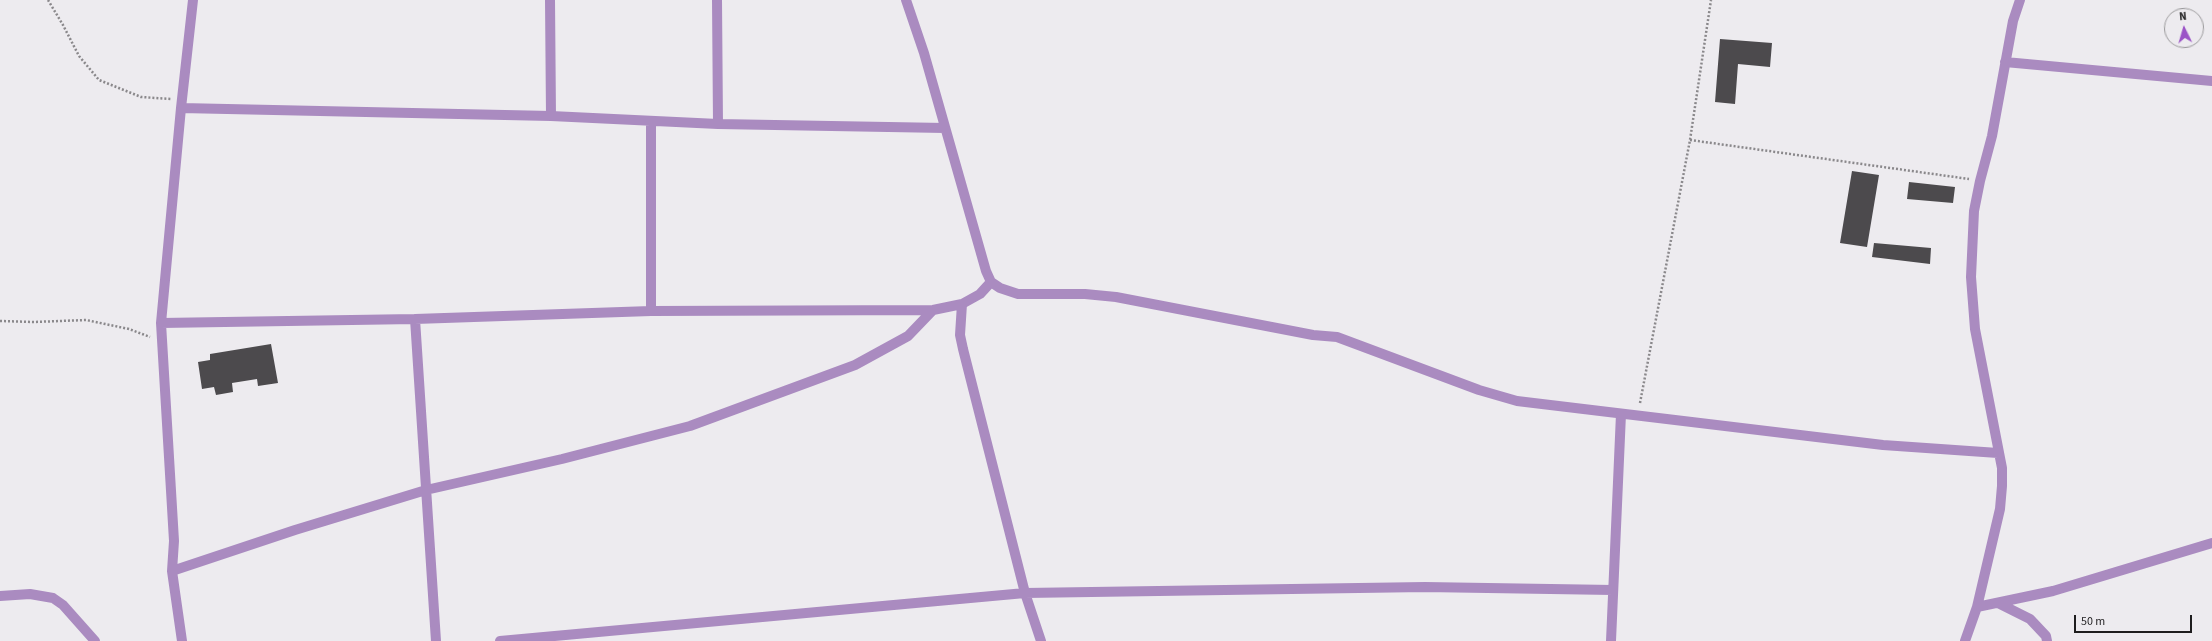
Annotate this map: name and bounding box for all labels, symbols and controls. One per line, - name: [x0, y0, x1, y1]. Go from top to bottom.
- north arrow: [2164, 8, 2204, 48]
- text: N: [2179, 9, 2187, 24]
- scale bar: [2076, 607, 2194, 633]
- text: 50 m: [2081, 613, 2105, 630]

